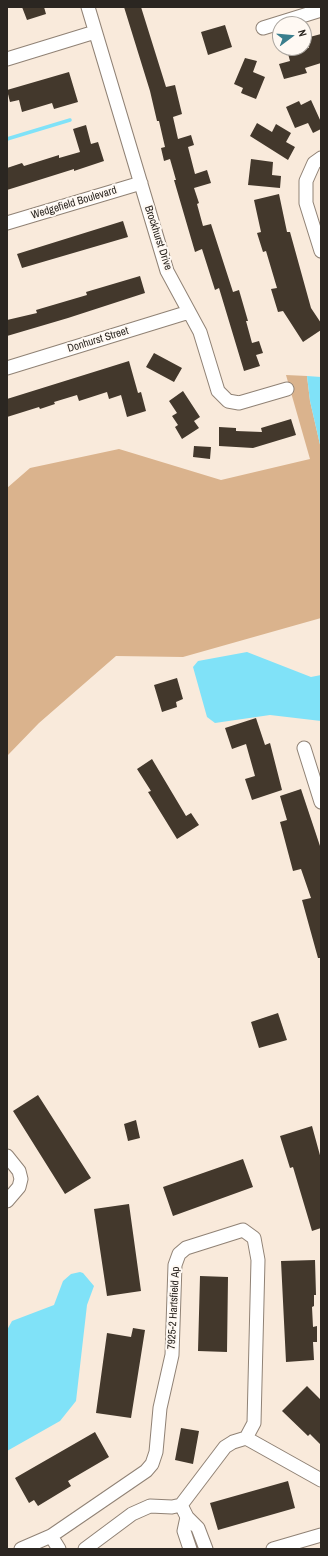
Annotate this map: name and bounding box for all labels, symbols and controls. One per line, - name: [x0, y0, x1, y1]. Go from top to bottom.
- north arrow: [272, 16, 312, 56]
- text: N: [295, 28, 310, 38]
- street label: Wedgefield Boulevard: [30, 184, 118, 222]
- street label: Brockhurst Drive: [141, 204, 175, 272]
- street label: Donhurst Street: [66, 324, 130, 356]
- street label: 7925-2 Hartsfield Ap: [165, 1266, 183, 1350]

